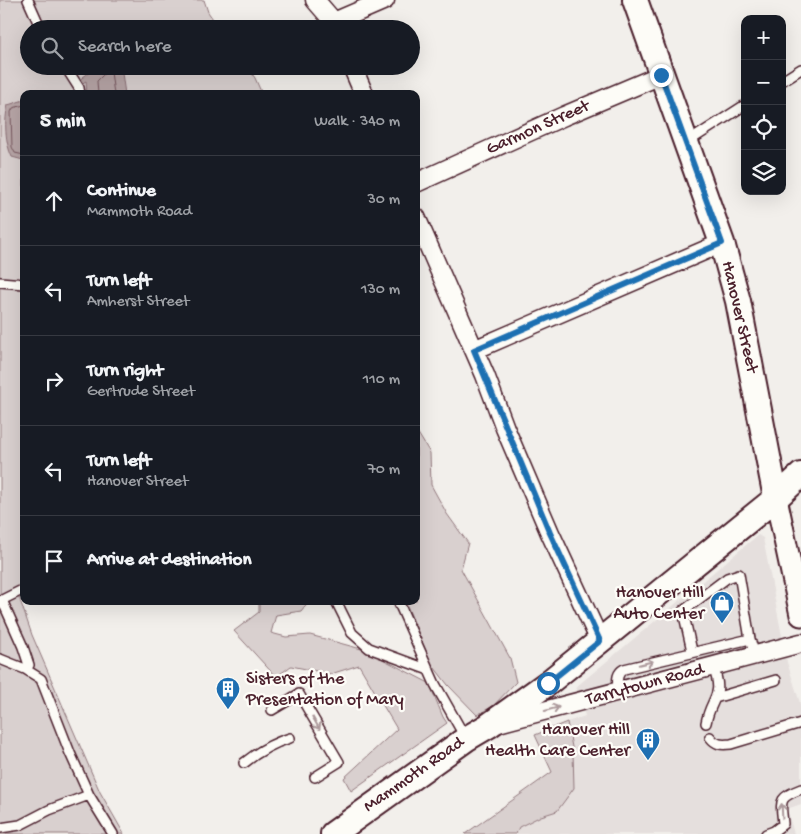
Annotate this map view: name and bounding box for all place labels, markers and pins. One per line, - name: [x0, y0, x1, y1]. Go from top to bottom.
- place label: Hanover Hill Auto Center: [613, 583, 706, 625]
- shop icon: Hanover Hill Auto Center: [709, 590, 735, 624]
- place label: Sisters of the Presentation of Mary: [245, 669, 404, 711]
- building icon: Sisters of the Presentation of Mary: [215, 676, 241, 710]
- place label: Hanover Hill Health Care Center: [485, 720, 632, 762]
- building icon: Hanover Hill Health Care Center: [635, 727, 661, 761]

